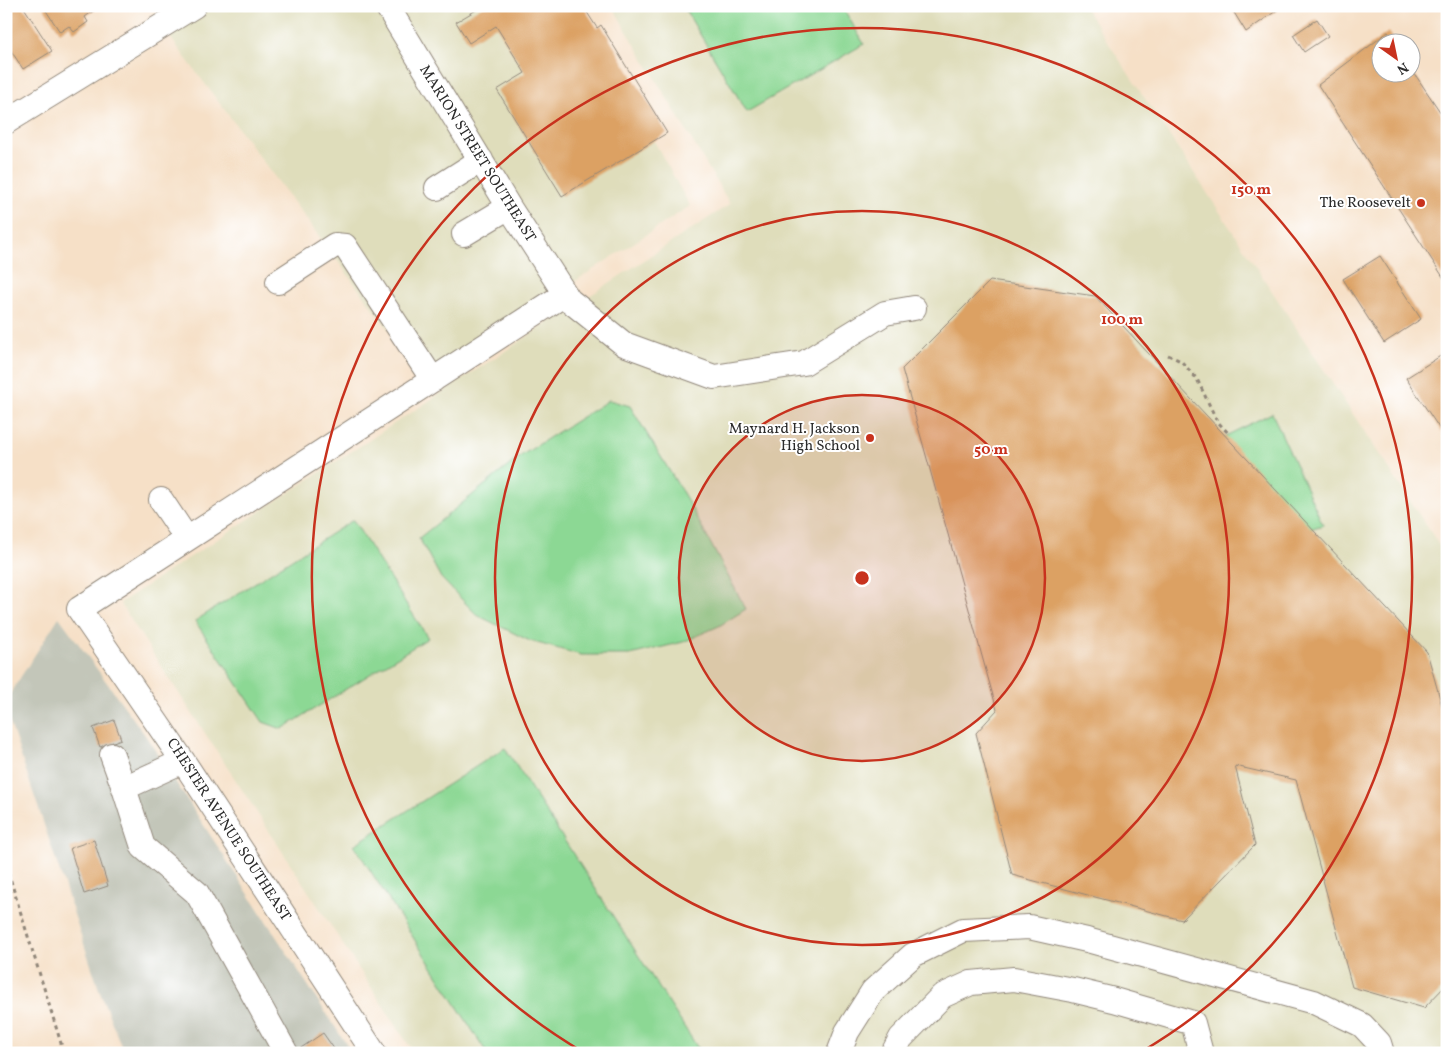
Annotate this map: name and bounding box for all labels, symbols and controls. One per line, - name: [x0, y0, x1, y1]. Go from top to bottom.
- north arrow: [1370, 32, 1420, 82]
- text: N: [1393, 57, 1412, 78]
- street label: MARION STREET SOUTHEAST: [414, 61, 540, 247]
- text: 150 m: [1231, 180, 1271, 201]
- place label: The Roosevelt: [1320, 193, 1411, 214]
- marker: The Roosevelt: [1415, 197, 1427, 209]
- text: 100 m: [1101, 310, 1144, 331]
- place label: Maynard H. Jackson High School: [729, 419, 860, 457]
- marker: Maynard H. Jackson High School: [864, 432, 876, 444]
- text: 50 m: [974, 440, 1008, 461]
- centre of rings: [853, 569, 871, 587]
- street label: CHESTER AVENUE SOUTHEAST: [161, 734, 295, 926]

